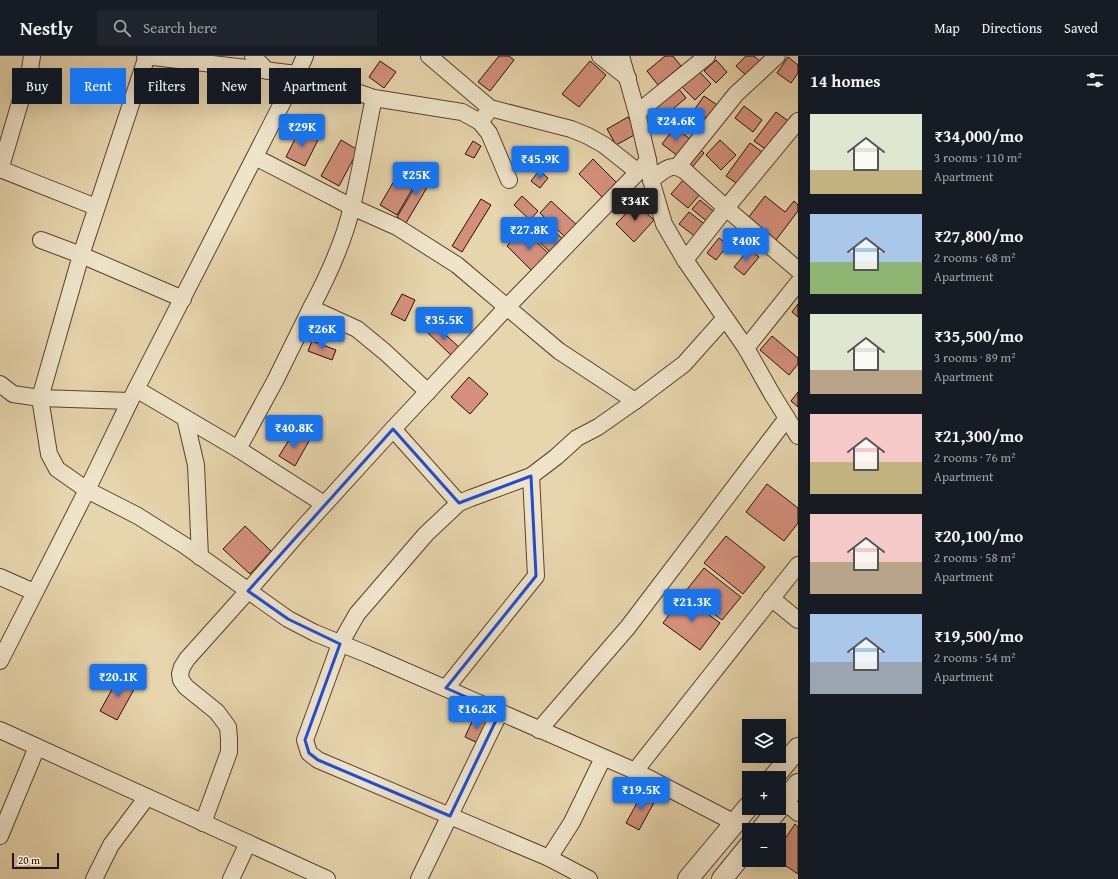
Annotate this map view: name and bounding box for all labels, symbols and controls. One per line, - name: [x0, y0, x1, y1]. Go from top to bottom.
- search box: [97, 10, 377, 46]
- text: Nestly: [20, 14, 73, 42]
- icon: search: [111, 17, 133, 39]
- text: Search here: [143, 17, 217, 38]
- text: Map: [934, 18, 960, 38]
- text: Directions: [982, 18, 1042, 38]
- text: Saved: [1064, 18, 1098, 38]
- chip: Buy: [12, 68, 62, 104]
- chip: Rent: [70, 68, 126, 104]
- chip: Filters: [134, 68, 199, 104]
- chip: New: [207, 68, 261, 104]
- chip: Apartment: [269, 68, 361, 104]
- text: 14 homes: [810, 68, 881, 93]
- icon: filters: [1084, 69, 1106, 91]
- pin: ₹24.6K: [643, 108, 709, 142]
- text: ₹24.6K: [657, 111, 695, 130]
- pin: ₹29K: [278, 114, 326, 148]
- text: ₹29K: [288, 117, 316, 136]
- text: ₹34,000/mo: [934, 123, 1023, 148]
- icon: home: [842, 130, 890, 178]
- pin: ₹45.9K: [507, 146, 573, 180]
- text: 3 rooms · 110 m²: [934, 148, 1022, 167]
- text: ₹45.9K: [521, 149, 559, 168]
- pin: ₹25K: [392, 162, 440, 196]
- text: ₹25K: [402, 165, 430, 184]
- text: Apartment: [934, 167, 994, 186]
- pin: ₹34K: [611, 188, 659, 222]
- text: ₹34K: [621, 191, 649, 210]
- pin: ₹27.8K: [496, 217, 562, 251]
- text: ₹27.8K: [510, 220, 548, 239]
- text: ₹27,800/mo: [934, 223, 1023, 248]
- pin: ₹40K: [722, 228, 770, 262]
- icon: home: [842, 230, 890, 278]
- text: ₹40K: [732, 231, 760, 250]
- text: 2 rooms · 68 m²: [934, 248, 1016, 267]
- text: Apartment: [934, 267, 994, 286]
- pin: ₹35.5K: [411, 307, 477, 341]
- text: ₹35.5K: [425, 310, 463, 329]
- pin: ₹26K: [298, 316, 346, 350]
- text: ₹26K: [308, 319, 336, 338]
- text: ₹35,500/mo: [934, 323, 1023, 348]
- icon: home: [842, 330, 890, 378]
- text: 3 rooms · 89 m²: [934, 348, 1016, 367]
- text: Apartment: [934, 367, 994, 386]
- pin: ₹40.8K: [261, 415, 327, 449]
- text: ₹40.8K: [275, 418, 313, 437]
- text: ₹21,300/mo: [934, 423, 1023, 448]
- icon: home: [842, 430, 890, 478]
- text: 2 rooms · 76 m²: [934, 448, 1016, 467]
- text: Apartment: [934, 467, 994, 486]
- text: ₹20,100/mo: [934, 523, 1023, 548]
- icon: home: [842, 530, 890, 578]
- text: 2 rooms · 58 m²: [934, 548, 1016, 567]
- text: Apartment: [934, 567, 994, 586]
- pin: ₹21.3K: [659, 589, 725, 623]
- text: ₹21.3K: [673, 592, 711, 611]
- text: ₹19,500/mo: [934, 623, 1023, 648]
- icon: home: [842, 630, 890, 678]
- text: 2 rooms · 54 m²: [934, 648, 1016, 667]
- pin: ₹20.1K: [85, 664, 151, 698]
- text: ₹20.1K: [99, 667, 137, 686]
- text: Apartment: [934, 667, 994, 686]
- pin: ₹16.2K: [444, 696, 510, 730]
- text: ₹16.2K: [458, 699, 496, 718]
- map controls: [742, 719, 786, 867]
- button: layers: [742, 719, 786, 763]
- button: +: [742, 771, 786, 815]
- pin: ₹19.5K: [608, 777, 674, 811]
- text: ₹19.5K: [622, 780, 660, 799]
- button: −: [742, 823, 786, 867]
- scale bar: [12, 851, 59, 870]
- text: 20 m: [18, 852, 40, 868]

